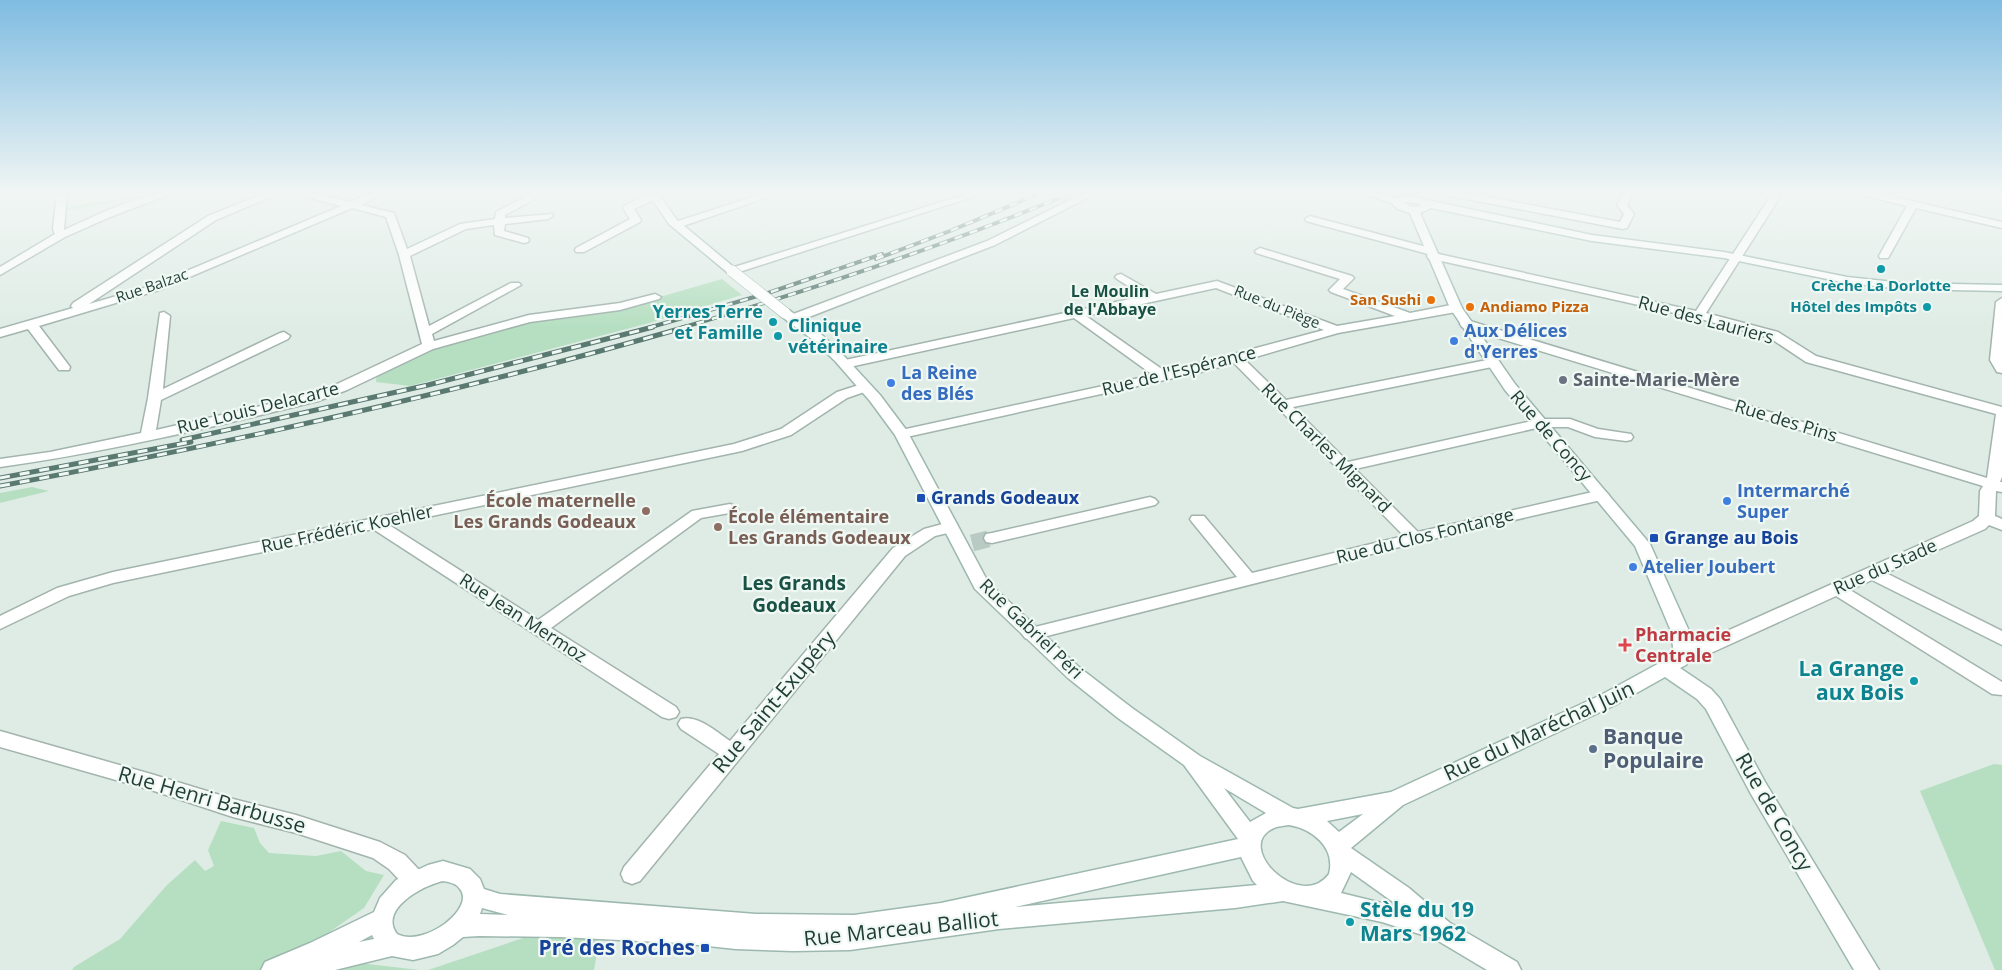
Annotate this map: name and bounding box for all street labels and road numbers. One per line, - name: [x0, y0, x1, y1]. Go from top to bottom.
- street label: Rue Balzac: [113, 263, 190, 307]
- street label: Rue du Piège: [1232, 280, 1323, 332]
- street label: Rue des Lauriers: [1636, 289, 1777, 349]
- street label: Rue de l'Espérance: [1099, 339, 1258, 401]
- street label: Rue Louis Delacarte: [174, 375, 341, 439]
- street label: Rue Charles Mignard: [1257, 377, 1397, 517]
- street label: Rue de Concy: [1505, 385, 1599, 487]
- street label: Rue des Pins: [1732, 393, 1841, 447]
- street label: Rue Frédéric Koehler: [259, 498, 436, 558]
- street label: Rue du Clos Fontange: [1333, 501, 1516, 569]
- street label: Rue du Stade: [1829, 533, 1940, 600]
- street label: Rue Jean Mermoz: [455, 567, 592, 667]
- street label: Rue Gabriel Péri: [975, 573, 1089, 684]
- street label: Rue Saint-Exupéry: [705, 624, 841, 779]
- street label: Rue du Maréchal Juin: [1439, 674, 1638, 787]
- street label: Rue de Concy: [1730, 747, 1820, 876]
- street label: Rue Henri Barbusse: [115, 759, 309, 839]
- street label: Rue Marceau Balliot: [802, 904, 999, 952]

